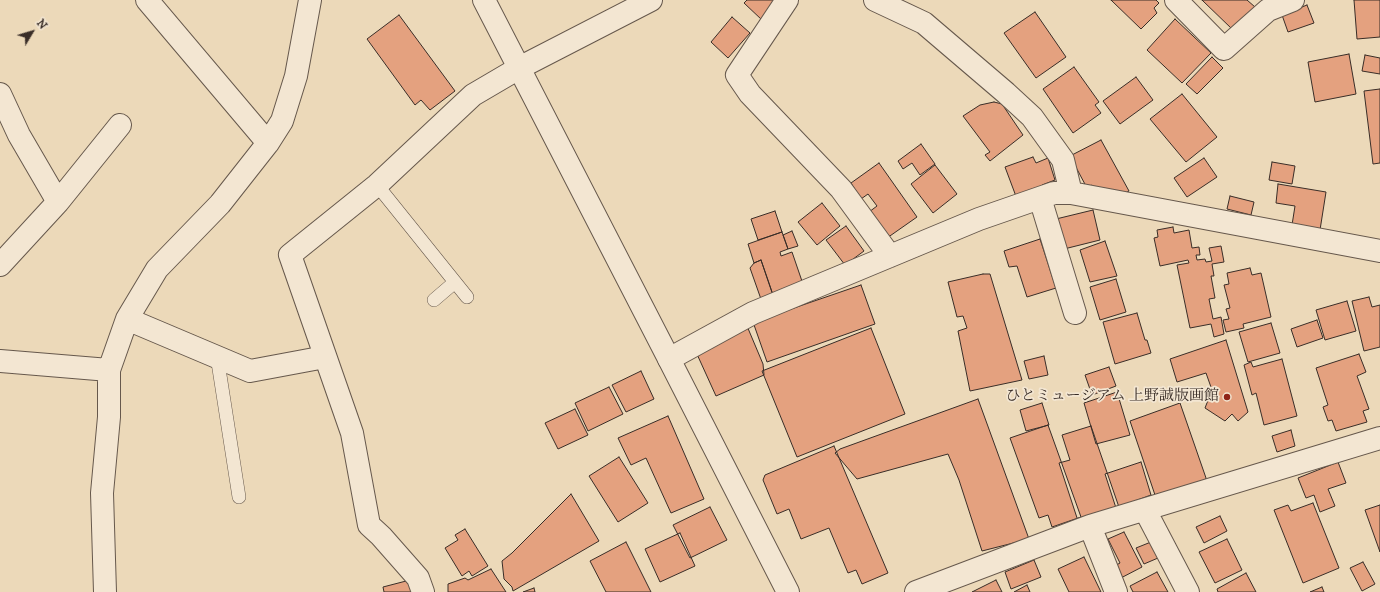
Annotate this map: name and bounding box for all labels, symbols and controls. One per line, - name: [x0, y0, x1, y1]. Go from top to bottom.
- north arrow: [12, 12, 52, 52]
- text: N: [33, 17, 50, 32]
- place label: ひとミュージアム 上野誠版画館: [1006, 388, 1219, 406]
- marker: ひとミュージアム 上野誠版画館: [1222, 392, 1232, 402]

